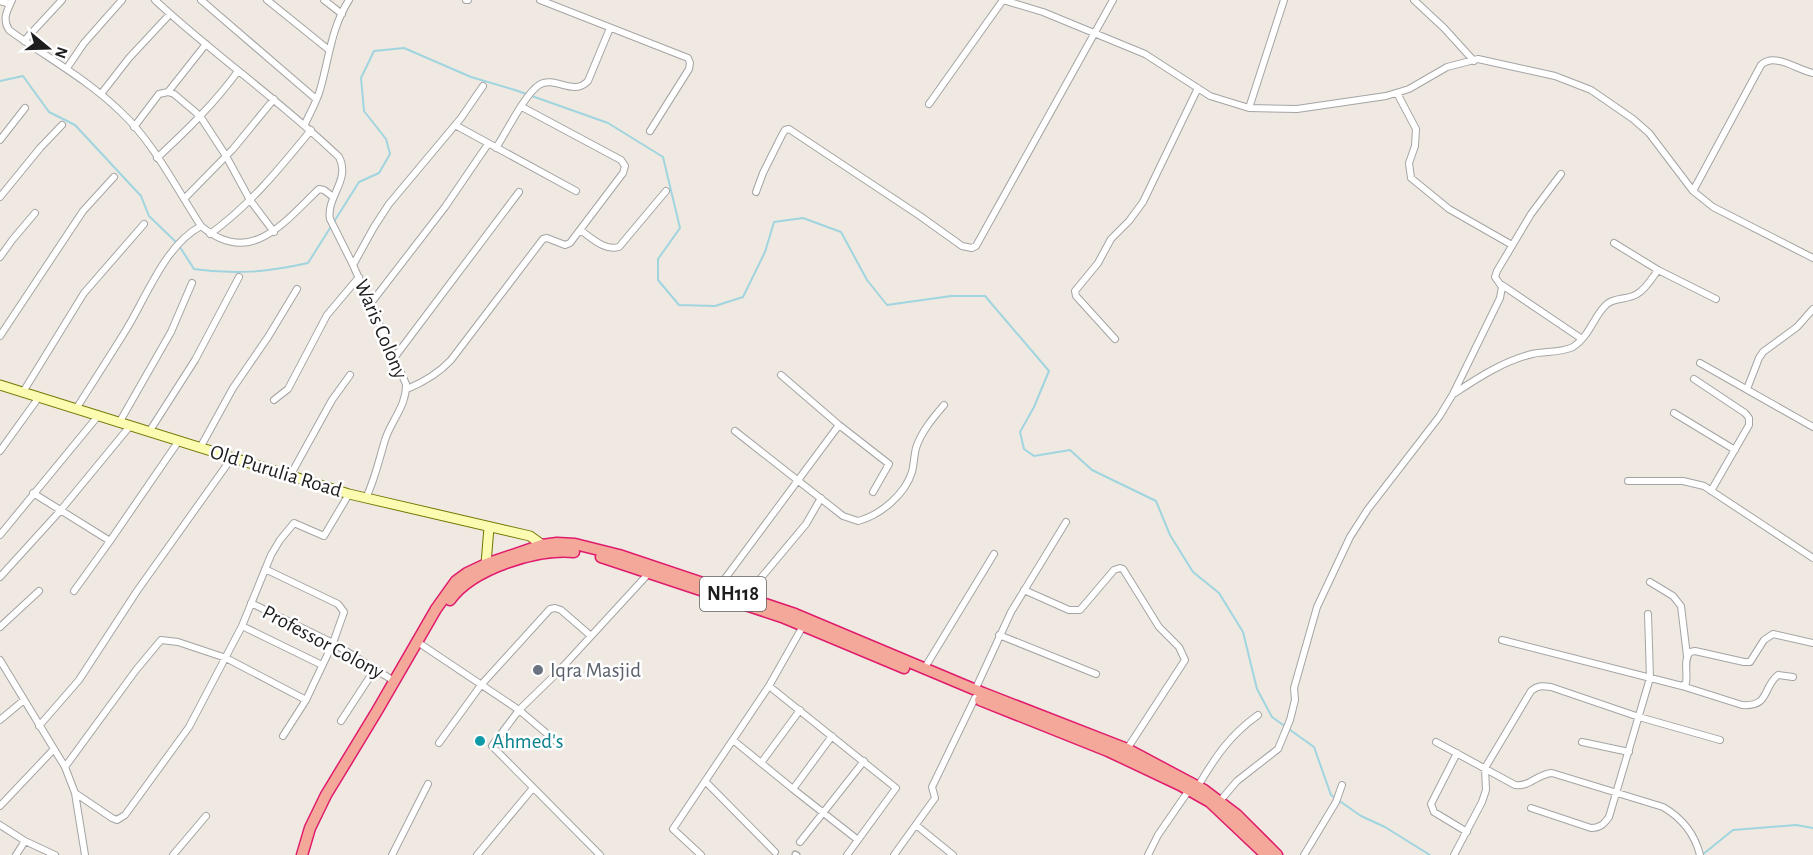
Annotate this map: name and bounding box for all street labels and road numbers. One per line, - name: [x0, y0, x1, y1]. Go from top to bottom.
- street label: Waris Colony: [351, 276, 411, 382]
- street label: Old Purulia Road: [208, 441, 345, 501]
- road number: NH118: [700, 577, 766, 611]
- street label: Professor Colony: [259, 601, 387, 683]

